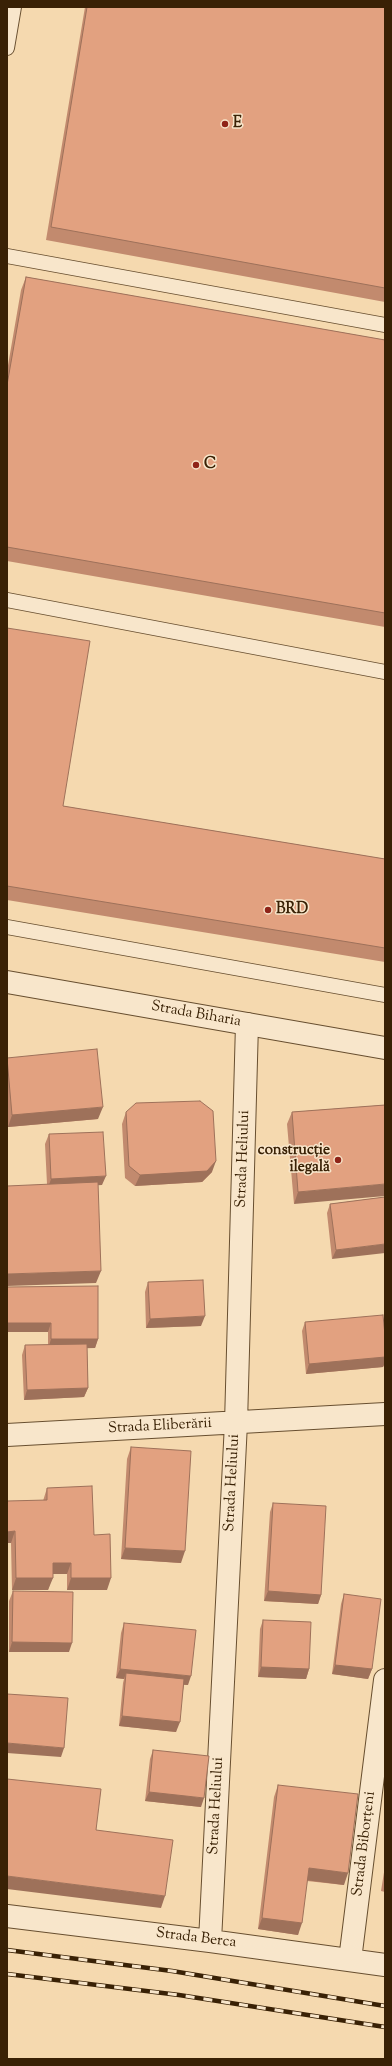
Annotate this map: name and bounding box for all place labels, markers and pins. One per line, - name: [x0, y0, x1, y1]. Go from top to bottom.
- place label: E: [233, 115, 242, 133]
- marker: E: [220, 119, 230, 129]
- place label: C: [204, 456, 216, 474]
- marker: C: [191, 460, 201, 470]
- place label: BRD: [276, 901, 308, 919]
- marker: BRD: [263, 905, 273, 915]
- place label: construcție ilegală: [258, 1142, 330, 1177]
- marker: construcție ilegală: [333, 1155, 343, 1165]

